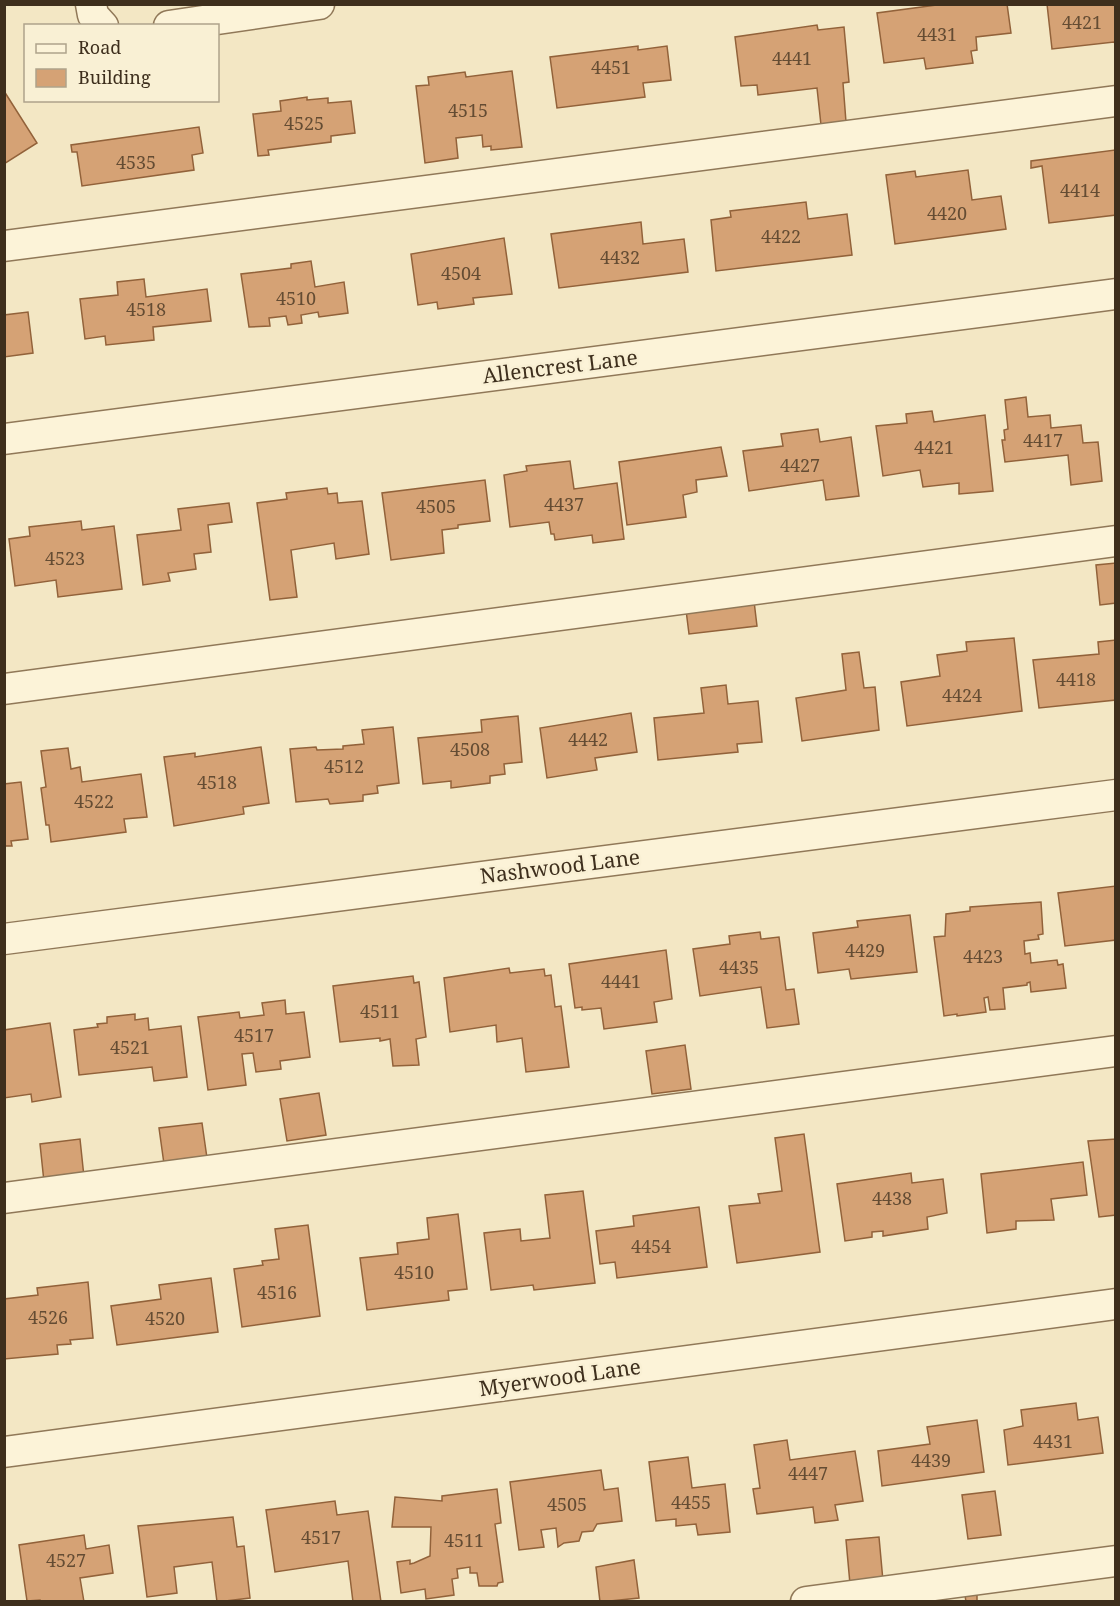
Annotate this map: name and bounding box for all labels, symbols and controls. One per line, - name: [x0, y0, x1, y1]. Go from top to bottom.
- house number: 4421: [1062, 10, 1102, 34]
- house number: 4431: [917, 22, 957, 46]
- legend: [24, 24, 219, 102]
- text: Road: [78, 35, 121, 59]
- house number: 4441: [772, 46, 812, 70]
- house number: 4451: [591, 55, 631, 79]
- text: Building: [78, 65, 151, 89]
- house number: 4515: [448, 98, 488, 122]
- house number: 4525: [284, 111, 324, 135]
- house number: 4535: [116, 150, 156, 174]
- house number: 4414: [1060, 178, 1100, 202]
- house number: 4420: [927, 201, 967, 225]
- house number: 4422: [761, 224, 801, 248]
- house number: 4432: [600, 245, 640, 269]
- house number: 4504: [441, 261, 481, 285]
- house number: 4510: [276, 286, 316, 310]
- house number: 4518: [126, 297, 166, 321]
- street label: Allencrest Lane: [481, 343, 639, 389]
- house number: 4417: [1023, 428, 1063, 452]
- house number: 4421: [914, 435, 954, 459]
- house number: 4427: [780, 453, 820, 477]
- house number: 4437: [544, 492, 584, 516]
- house number: 4505: [416, 494, 456, 518]
- house number: 4523: [45, 546, 85, 570]
- house number: 4418: [1056, 667, 1096, 691]
- house number: 4424: [942, 683, 982, 707]
- house number: 4442: [568, 727, 608, 751]
- house number: 4508: [450, 737, 490, 761]
- house number: 4512: [324, 754, 364, 778]
- house number: 4518: [197, 770, 237, 794]
- house number: 4522: [74, 789, 114, 813]
- street label: Nashwood Lane: [478, 842, 641, 890]
- house number: 4429: [845, 938, 885, 962]
- house number: 4423: [963, 944, 1003, 968]
- house number: 4435: [719, 955, 759, 979]
- house number: 4441: [601, 969, 641, 993]
- house number: 4511: [360, 999, 400, 1023]
- house number: 4517: [234, 1023, 274, 1047]
- house number: 4521: [110, 1035, 150, 1059]
- house number: 4438: [872, 1186, 912, 1210]
- house number: 4454: [631, 1234, 671, 1258]
- house number: 4510: [394, 1260, 434, 1284]
- house number: 4516: [257, 1280, 297, 1304]
- house number: 4526: [28, 1305, 68, 1329]
- house number: 4520: [145, 1306, 185, 1330]
- street label: Myerwood Lane: [477, 1352, 643, 1402]
- house number: 4431: [1033, 1429, 1073, 1453]
- house number: 4439: [911, 1448, 951, 1472]
- house number: 4447: [788, 1461, 828, 1485]
- house number: 4455: [671, 1490, 711, 1514]
- house number: 4505: [547, 1492, 587, 1516]
- house number: 4517: [301, 1525, 341, 1549]
- house number: 4511: [444, 1528, 484, 1552]
- house number: 4527: [46, 1548, 86, 1572]

